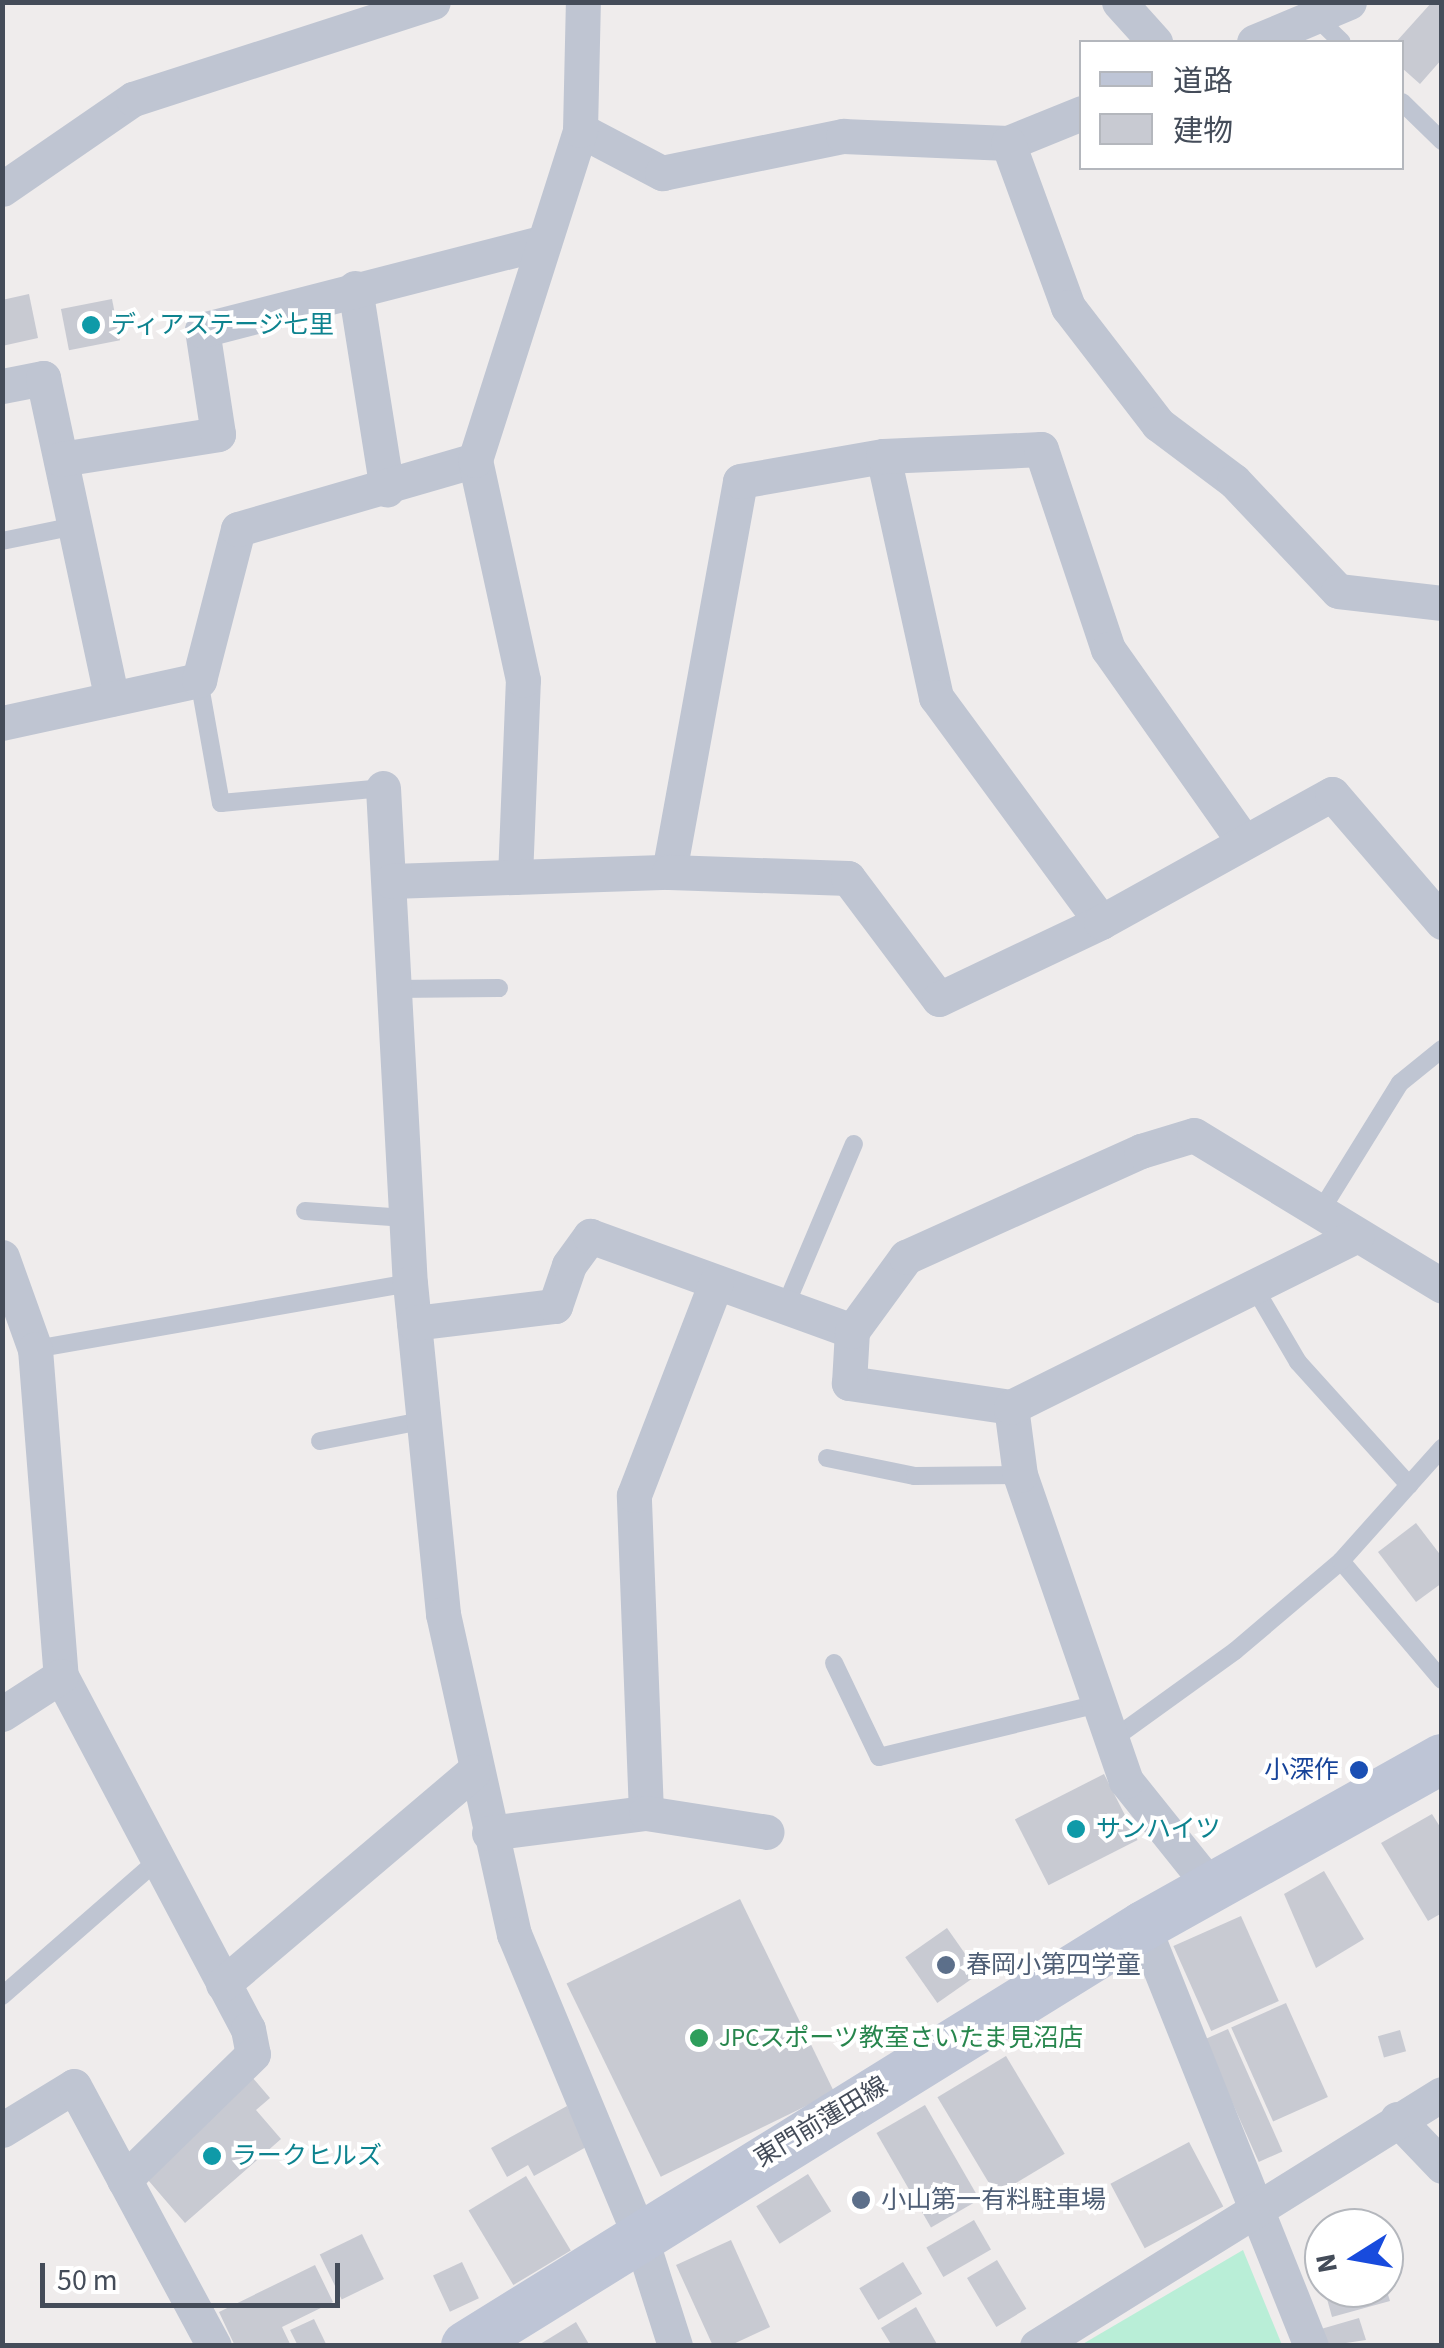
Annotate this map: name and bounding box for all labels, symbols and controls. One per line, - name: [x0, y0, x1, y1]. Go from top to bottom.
- legend: [1079, 40, 1404, 170]
- text: 道路: [1173, 60, 1233, 103]
- text: 建物: [1173, 110, 1233, 153]
- place label: ディアステージ七里: [111, 310, 336, 340]
- marker: ディアステージ七里: [80, 314, 102, 336]
- place label: 小深作: [1264, 1755, 1339, 1785]
- marker: 小深作: [1348, 1759, 1370, 1781]
- place label: サンハイツ: [1096, 1814, 1221, 1844]
- marker: サンハイツ: [1065, 1818, 1087, 1840]
- place label: 春岡小第四学童: [966, 1950, 1141, 1980]
- marker: 春岡小第四学童: [935, 1954, 957, 1976]
- place label: JPCスポーツ教室さいたま見沼店: [719, 2023, 1084, 2053]
- marker: JPCスポーツ教室さいたま見沼店: [688, 2027, 710, 2049]
- street label: 東門前蓮田線: [749, 2071, 893, 2173]
- place label: ラークヒルズ: [232, 2141, 382, 2171]
- marker: ラークヒルズ: [201, 2145, 223, 2167]
- place label: 小山第一有料駐車場: [881, 2185, 1106, 2215]
- marker: 小山第一有料駐車場: [850, 2189, 872, 2211]
- north arrow: [1304, 2208, 1404, 2308]
- scale bar: [45, 2243, 345, 2305]
- text: N: [1305, 2250, 1348, 2276]
- text: 50 m: [57, 2259, 118, 2302]

